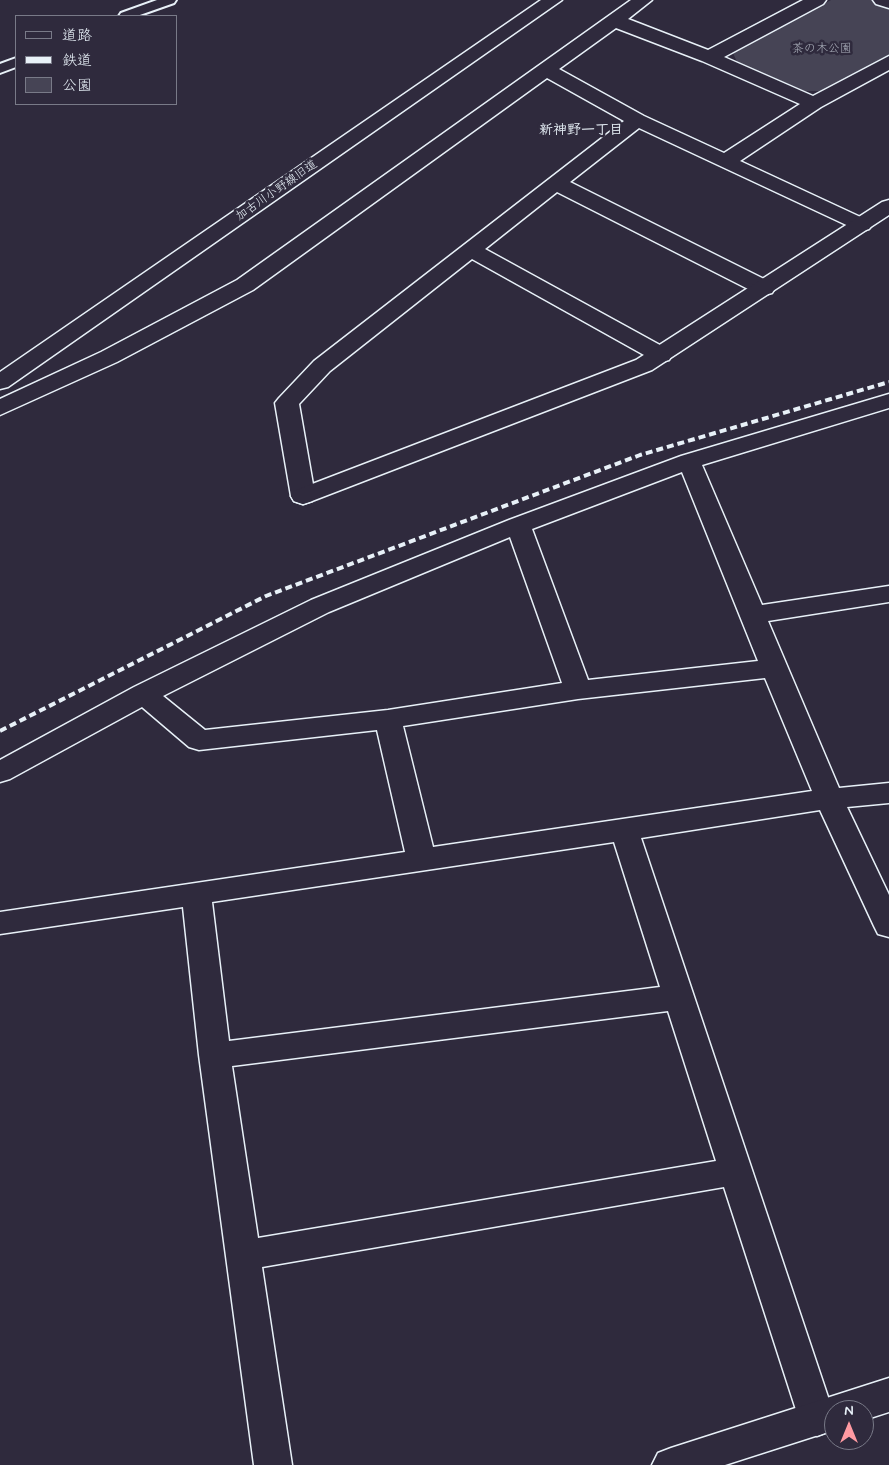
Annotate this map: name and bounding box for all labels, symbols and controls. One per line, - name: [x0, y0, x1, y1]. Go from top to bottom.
- legend: [15, 15, 178, 105]
- text: 道路: [62, 26, 92, 46]
- park label: 茶の木公園: [792, 42, 852, 56]
- text: 鉄道: [62, 51, 92, 71]
- text: 公園: [62, 76, 92, 96]
- district label: 新神野一丁目: [539, 123, 623, 139]
- street label: 加古川小野線旧道: [234, 158, 320, 224]
- north arrow: [824, 1400, 874, 1450]
- text: N: [844, 1402, 854, 1420]

